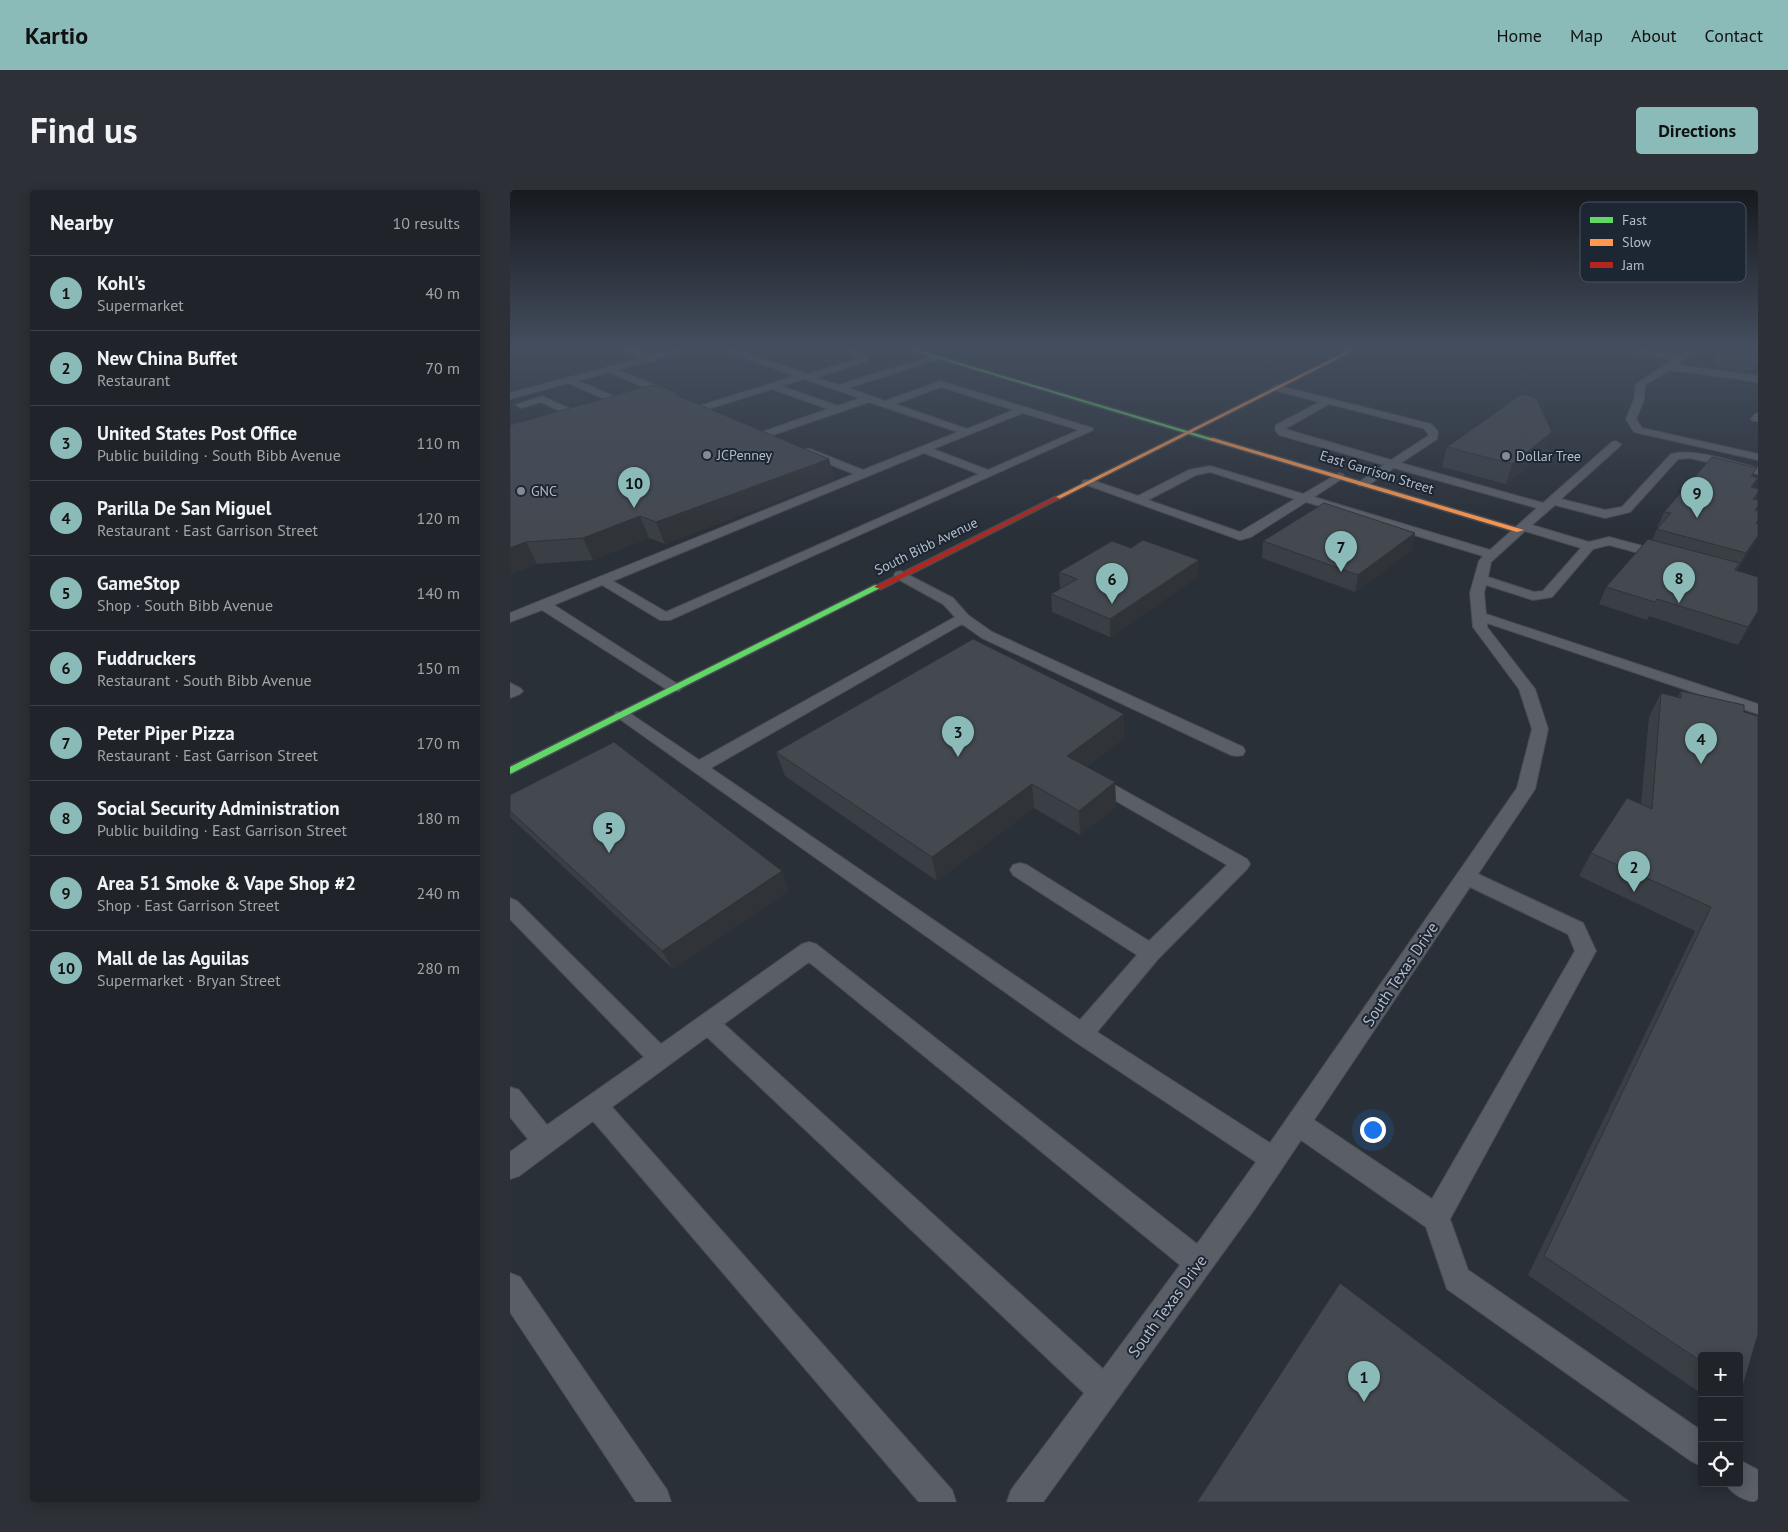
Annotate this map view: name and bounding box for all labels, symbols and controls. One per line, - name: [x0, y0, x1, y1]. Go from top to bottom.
- text: Kartio: [25, 20, 88, 51]
- text: Home: [1496, 24, 1542, 47]
- text: Map: [1570, 24, 1603, 47]
- text: About: [1631, 24, 1677, 47]
- text: Contact: [1705, 24, 1763, 47]
- text: Find us: [30, 107, 138, 153]
- button: Directions: [1636, 107, 1758, 154]
- legend: [1580, 202, 1746, 282]
- text: Nearby: [50, 209, 113, 236]
- text: Fast: [1622, 211, 1647, 229]
- text: 10 results: [393, 213, 460, 233]
- text: Slow: [1622, 233, 1652, 251]
- text: Jam: [1621, 256, 1644, 274]
- text: Kohl's: [97, 271, 145, 295]
- text: 1: [61, 283, 71, 303]
- text: 40 m: [425, 283, 460, 303]
- text: Supermarket: [97, 295, 184, 315]
- text: New China Buffet: [97, 346, 237, 370]
- text: 2: [61, 358, 71, 378]
- text: 70 m: [425, 358, 460, 378]
- text: Restaurant: [97, 370, 170, 390]
- text: United States Post Office: [97, 421, 297, 445]
- text: 3: [61, 433, 71, 453]
- text: 110 m: [417, 433, 460, 453]
- text: Public building · South Bibb Avenue: [97, 445, 341, 465]
- place label: JCPenney: [716, 446, 773, 464]
- street label: East Garrison Street: [1318, 446, 1436, 498]
- place label: Dollar Tree: [1516, 447, 1581, 465]
- marker: JCPenney: [701, 449, 713, 461]
- marker: Dollar Tree: [1500, 450, 1512, 462]
- pin: 10: [618, 467, 650, 508]
- pin: 9: [1681, 477, 1713, 518]
- place label: GNC: [531, 482, 557, 500]
- marker: GNC: [515, 485, 527, 497]
- text: Parilla De San Miguel: [97, 496, 271, 520]
- text: 4: [61, 508, 71, 528]
- text: 120 m: [417, 508, 460, 528]
- street label: South Bibb Avenue: [871, 513, 981, 579]
- text: Restaurant · East Garrison Street: [97, 520, 318, 540]
- pin: 7: [1325, 531, 1357, 572]
- pin: 8: [1663, 562, 1695, 603]
- pin: 6: [1096, 563, 1128, 604]
- text: GameStop: [97, 571, 180, 595]
- text: 5: [61, 583, 71, 603]
- text: 140 m: [417, 583, 460, 603]
- text: Shop · South Bibb Avenue: [97, 595, 273, 615]
- text: Fuddruckers: [97, 646, 196, 670]
- text: 6: [61, 658, 71, 678]
- text: 150 m: [417, 658, 460, 678]
- text: Restaurant · South Bibb Avenue: [97, 670, 312, 690]
- pin: 3: [942, 716, 974, 757]
- text: Peter Piper Pizza: [97, 721, 235, 745]
- pin: 4: [1685, 723, 1717, 764]
- text: 7: [61, 733, 71, 753]
- text: 170 m: [417, 733, 460, 753]
- text: Restaurant · East Garrison Street: [97, 745, 318, 765]
- text: Social Security Administration: [97, 796, 340, 820]
- text: 8: [61, 808, 71, 828]
- text: 180 m: [417, 808, 460, 828]
- pin: 5: [593, 812, 625, 853]
- text: Public building · East Garrison Street: [97, 820, 347, 840]
- pin: 2: [1618, 851, 1650, 892]
- text: Area 51 Smoke & Vape Shop #2: [97, 871, 356, 895]
- text: 9: [61, 883, 71, 903]
- text: 240 m: [417, 883, 460, 903]
- text: Shop · East Garrison Street: [97, 895, 279, 915]
- street label: South Texas Drive: [1358, 918, 1442, 1030]
- text: Mall de las Aguilas: [97, 946, 249, 970]
- text: 10: [57, 958, 75, 978]
- text: 280 m: [417, 958, 460, 978]
- text: Supermarket · Bryan Street: [97, 970, 281, 990]
- your location: [1360, 1117, 1386, 1143]
- street label: South Texas Drive: [1123, 1251, 1211, 1361]
- map controls: [1698, 1352, 1743, 1487]
- button: +: [1698, 1352, 1743, 1397]
- pin: 1: [1348, 1361, 1380, 1402]
- button: −: [1698, 1397, 1743, 1442]
- button: locate: [1698, 1442, 1743, 1487]

